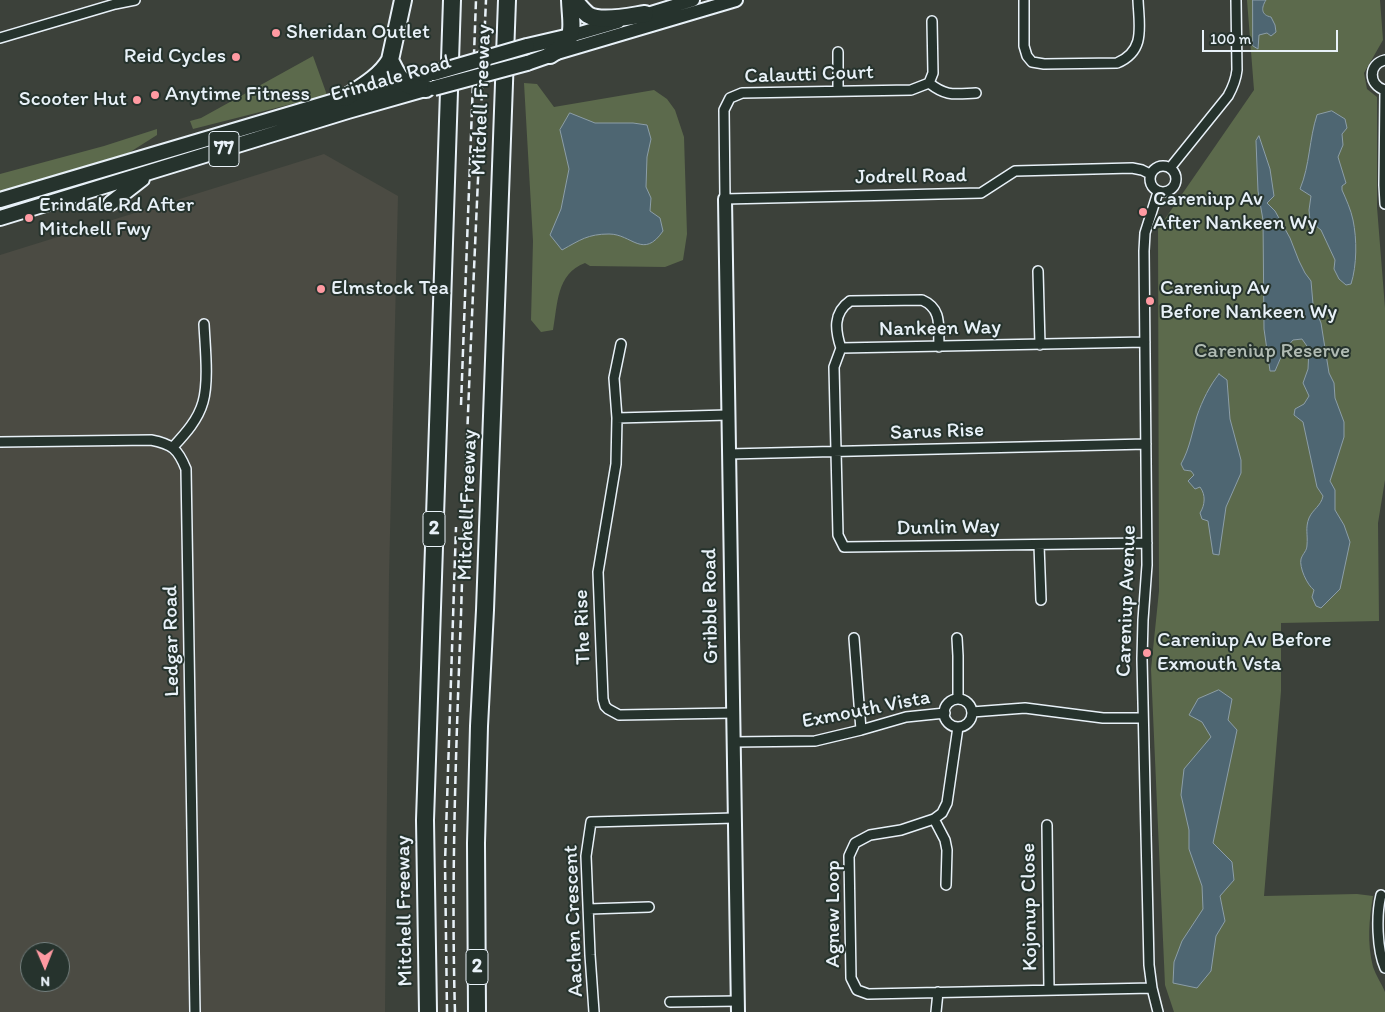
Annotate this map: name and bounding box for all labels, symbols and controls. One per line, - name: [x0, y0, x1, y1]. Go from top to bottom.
- place label: Sheridan Outlet: [286, 20, 430, 46]
- scale bar: [1205, 20, 1341, 52]
- street label: Mitchell Freeway: [467, 24, 497, 176]
- marker: Sheridan Outlet: [270, 27, 282, 39]
- text: 100 m: [1210, 30, 1251, 48]
- place label: Reid Cycles: [124, 44, 226, 70]
- street label: Erindale Road: [328, 50, 454, 108]
- marker: Reid Cycles: [230, 51, 242, 63]
- street label: Calautti Court: [744, 60, 874, 90]
- place label: Anytime Fitness: [165, 82, 310, 108]
- place label: Scooter Hut: [19, 87, 127, 113]
- marker: Anytime Fitness: [149, 89, 161, 101]
- marker: Scooter Hut: [131, 94, 143, 106]
- road number: 77: [209, 132, 239, 166]
- street label: Jodrell Road: [855, 163, 967, 191]
- place label: Careniup Av After Nankeen Wy: [1153, 187, 1317, 237]
- place label: Erindale Rd After Mitchell Fwy: [39, 193, 194, 243]
- marker: Careniup Av After Nankeen Wy: [1137, 206, 1149, 218]
- marker: Erindale Rd After Mitchell Fwy: [23, 212, 35, 224]
- place label: Elmstock Tea: [331, 276, 449, 302]
- place label: Careniup Av Before Nankeen Wy: [1160, 276, 1337, 326]
- marker: Elmstock Tea: [315, 283, 327, 295]
- marker: Careniup Av Before Nankeen Wy: [1144, 295, 1156, 307]
- street label: Nankeen Way: [879, 315, 1001, 343]
- park label: Careniup Reserve: [1194, 339, 1350, 365]
- street label: Sarus Rise: [890, 418, 984, 446]
- street label: Mitchell Freeway: [453, 429, 483, 581]
- road number: 2: [423, 512, 445, 546]
- street label: Dunlin Way: [896, 515, 1000, 541]
- street label: Careniup Avenue: [1112, 524, 1142, 678]
- street label: Gribble Road: [697, 548, 725, 664]
- street label: Ledgar Road: [158, 585, 186, 697]
- street label: The Rise: [569, 589, 597, 665]
- place label: Careniup Av Before Exmouth Vsta: [1157, 628, 1332, 678]
- marker: Careniup Av Before Exmouth Vsta: [1141, 647, 1153, 659]
- street label: Exmouth Vista: [800, 685, 932, 735]
- street label: Mitchell Freeway: [391, 835, 419, 987]
- street label: Kojonup Close: [1016, 843, 1044, 971]
- street label: Aachen Crescent: [559, 845, 589, 997]
- street label: Agnew Loop: [821, 860, 847, 968]
- north arrow: [20, 942, 70, 992]
- road number: 2: [466, 950, 488, 984]
- text: N: [40, 973, 50, 990]

